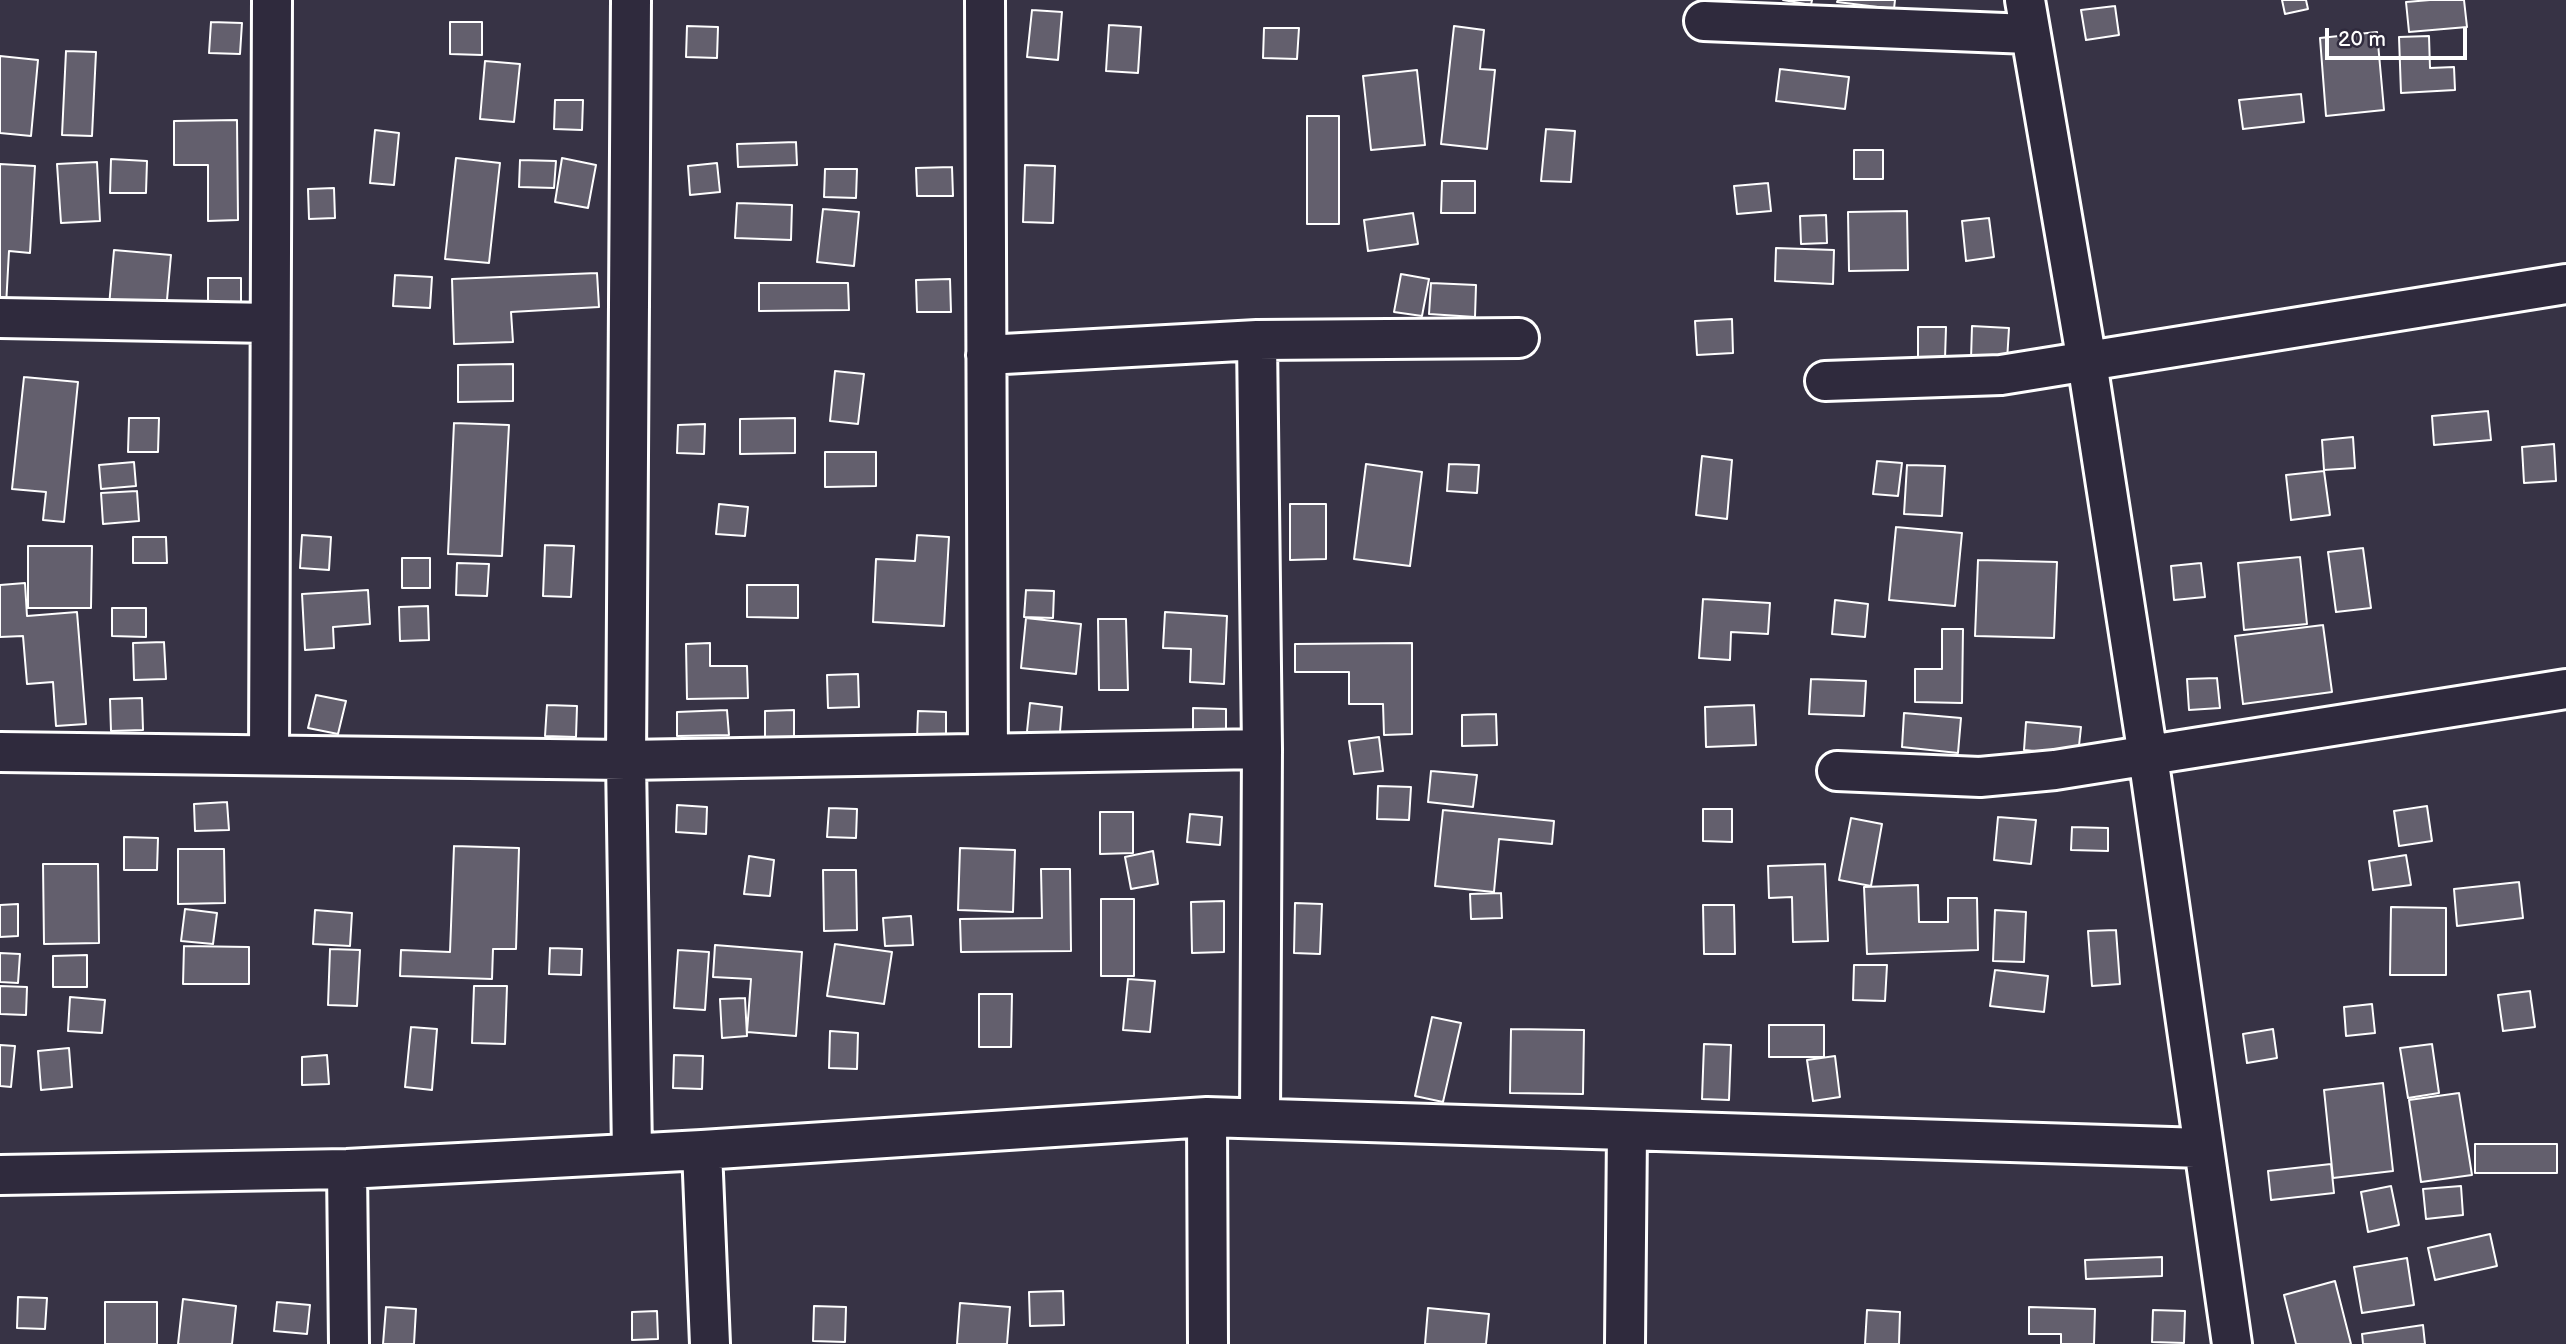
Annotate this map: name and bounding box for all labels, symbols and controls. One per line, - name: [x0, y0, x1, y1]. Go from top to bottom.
- scale bar: [2328, 14, 2470, 58]
- text: 20 m: [2338, 27, 2386, 52]

